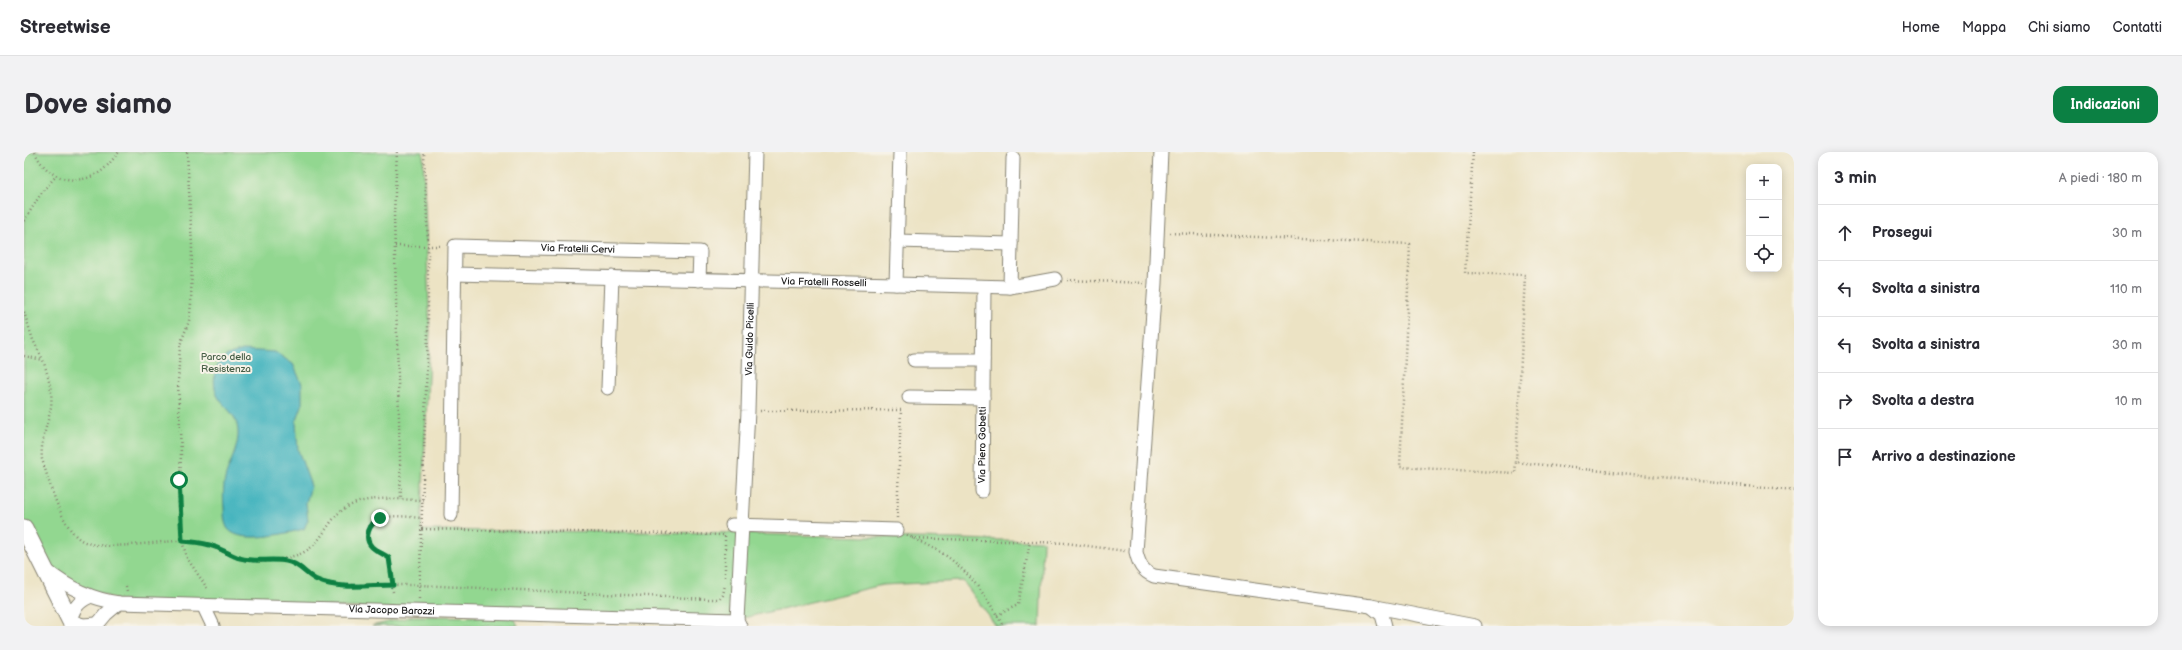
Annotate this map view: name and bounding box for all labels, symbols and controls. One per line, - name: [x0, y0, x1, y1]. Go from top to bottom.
- text: Streetwise: [20, 16, 111, 39]
- text: Home: [1902, 19, 1940, 36]
- text: Mappa: [1962, 19, 2006, 36]
- text: Chi siamo: [2028, 19, 2091, 36]
- text: Contatti: [2113, 19, 2162, 36]
- button: Indicazioni: [2053, 86, 2158, 123]
- text: Dove siamo: [24, 88, 172, 121]
- map controls: [1746, 164, 1782, 272]
- button: +: [1746, 164, 1782, 200]
- text: 3 min: [1834, 168, 1877, 188]
- text: A piedi · 180 m: [2059, 170, 2142, 186]
- button: −: [1746, 200, 1782, 236]
- icon: ahead: [1834, 222, 1856, 244]
- text: Prosegui: [1872, 223, 1932, 242]
- text: 30 m: [2112, 225, 2142, 241]
- button: locate: [1746, 236, 1782, 272]
- street label: Via Fratelli Cervi: [541, 242, 615, 256]
- street label: Via Fratelli Rosselli: [781, 275, 867, 289]
- icon: left: [1834, 278, 1856, 300]
- text: Svolta a sinistra: [1872, 279, 1980, 298]
- text: 110 m: [2110, 281, 2142, 297]
- street label: Via Guido Picelli: [743, 302, 757, 376]
- icon: left: [1834, 334, 1856, 356]
- text: Svolta a sinistra: [1872, 335, 1980, 354]
- text: 30 m: [2112, 337, 2142, 353]
- park label: Parco della Resistenza: [201, 351, 252, 375]
- icon: right: [1834, 390, 1856, 412]
- text: Svolta a destra: [1872, 391, 1974, 410]
- text: 10 m: [2115, 393, 2142, 409]
- street label: Via Piero Gobetti: [976, 407, 989, 483]
- icon: arrive: [1834, 446, 1856, 468]
- text: Arrivo a destinazione: [1872, 447, 2016, 466]
- route start: [170, 471, 188, 489]
- route end: [371, 509, 389, 527]
- street label: Via Jacopo Barozzi: [349, 603, 435, 618]

